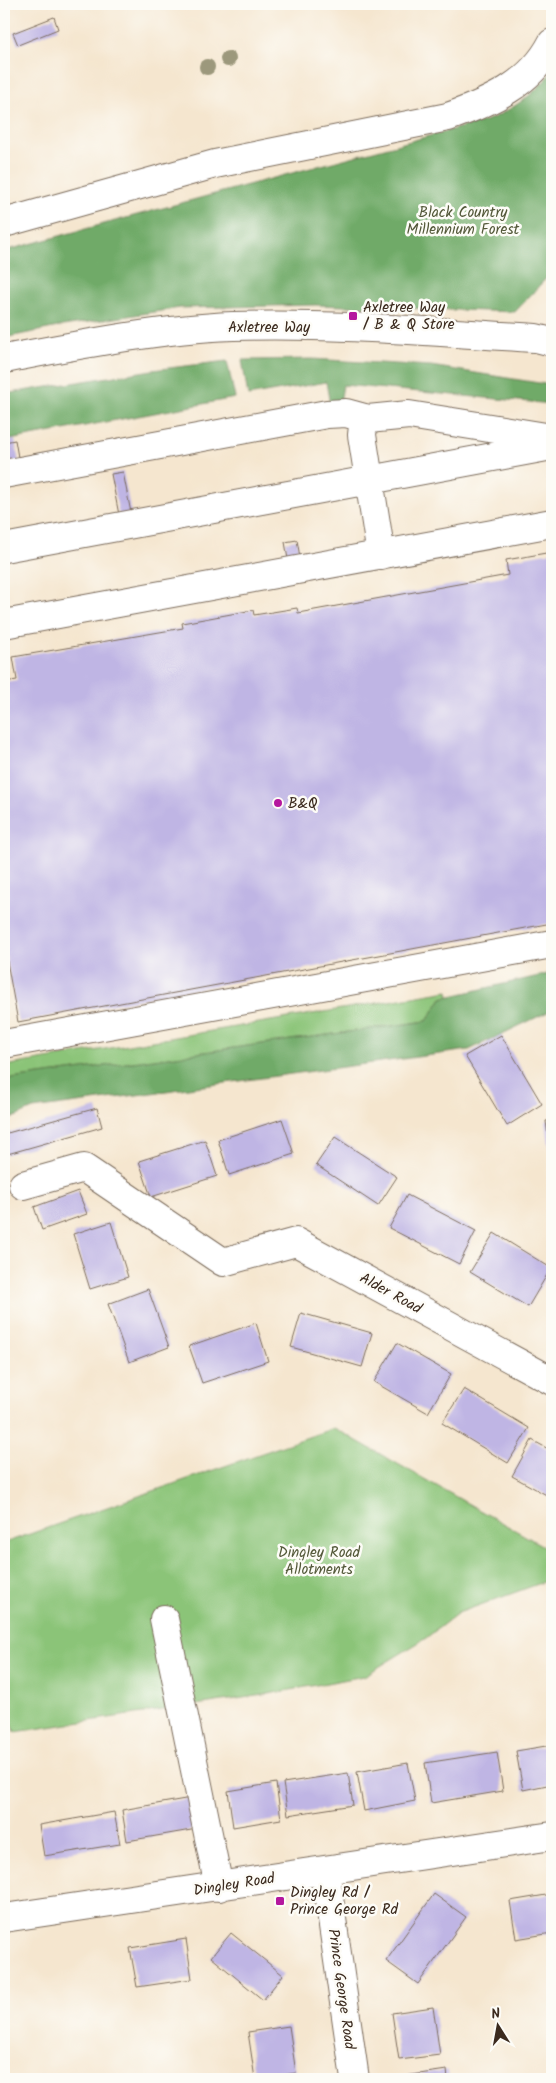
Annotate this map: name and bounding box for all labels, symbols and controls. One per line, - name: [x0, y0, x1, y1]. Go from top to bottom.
- park label: Black Country Millennium Forest: [407, 201, 520, 242]
- place label: Axletree Way / B & Q Store: [363, 296, 455, 337]
- marker: Axletree Way / B & Q Store: [347, 310, 359, 322]
- street label: Axletree Way: [228, 316, 311, 340]
- place label: B&Q: [288, 792, 318, 816]
- marker: B&Q: [272, 797, 284, 809]
- street label: Alder Road: [355, 1267, 427, 1321]
- park label: Dingley Road Allotments: [278, 1541, 360, 1582]
- street label: Dingley Road: [192, 1867, 277, 1903]
- place label: Dingley Rd / Prince George Rd: [290, 1881, 398, 1922]
- marker: Dingley Rd / Prince George Rd: [274, 1895, 286, 1907]
- street label: Prince George Road: [321, 1927, 361, 2052]
- north arrow: [474, 2000, 524, 2050]
- text: N: [489, 2003, 502, 2026]

